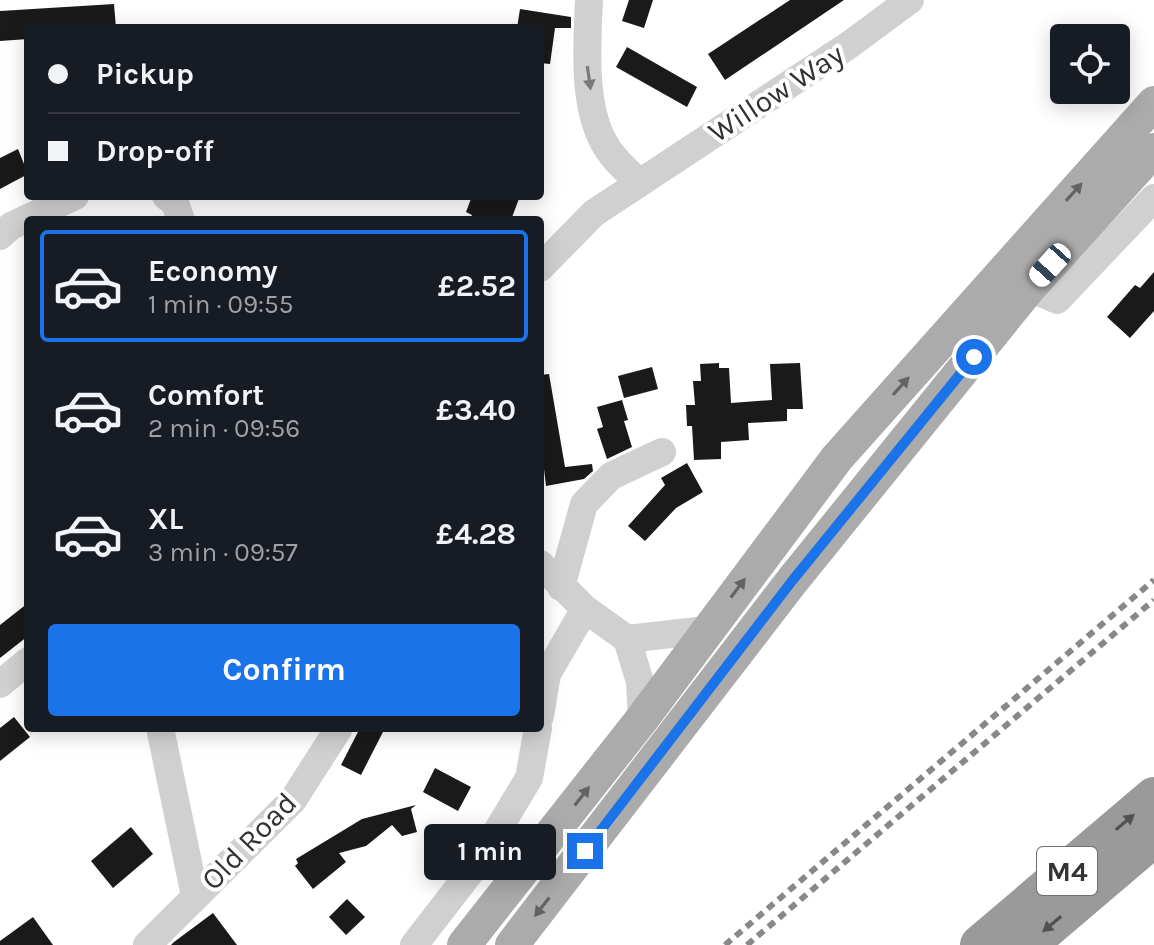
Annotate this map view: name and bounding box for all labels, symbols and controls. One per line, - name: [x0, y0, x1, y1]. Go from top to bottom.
- map controls: [1050, 24, 1130, 104]
- button: locate: [1050, 24, 1130, 104]
- street label: Willow Way: [702, 36, 850, 150]
- text: Pickup: [96, 56, 194, 92]
- one-way arrow: [583, 66, 596, 91]
- text: Drop-off: [96, 133, 214, 169]
- one-way arrow: [1065, 183, 1083, 202]
- car: [1025, 239, 1075, 291]
- icon: car: [52, 250, 124, 322]
- text: Economy: [148, 253, 278, 289]
- text: £2.52: [438, 268, 516, 304]
- text: 1 min · 09:55: [148, 289, 293, 320]
- route start: [956, 339, 992, 375]
- icon: car: [52, 374, 124, 446]
- text: Comfort: [148, 377, 264, 413]
- one-way arrow: [892, 377, 910, 396]
- text: £3.40: [436, 392, 516, 428]
- text: 2 min · 09:56: [148, 413, 300, 444]
- icon: car: [52, 498, 124, 570]
- text: XL: [148, 501, 183, 537]
- text: £4.28: [436, 516, 516, 552]
- text: 3 min · 09:57: [148, 537, 298, 568]
- one-way arrow: [730, 578, 746, 598]
- button: Confirm: [48, 624, 520, 716]
- street label: Old Road: [194, 785, 304, 897]
- one-way arrow: [573, 786, 589, 806]
- one-way arrow: [1114, 814, 1134, 831]
- callout: 1 min: [425, 823, 557, 879]
- route end: [567, 833, 603, 869]
- text: 1 min: [457, 836, 523, 867]
- road number: M4: [1037, 847, 1097, 895]
- one-way arrow: [534, 897, 550, 917]
- one-way arrow: [1042, 914, 1062, 932]

